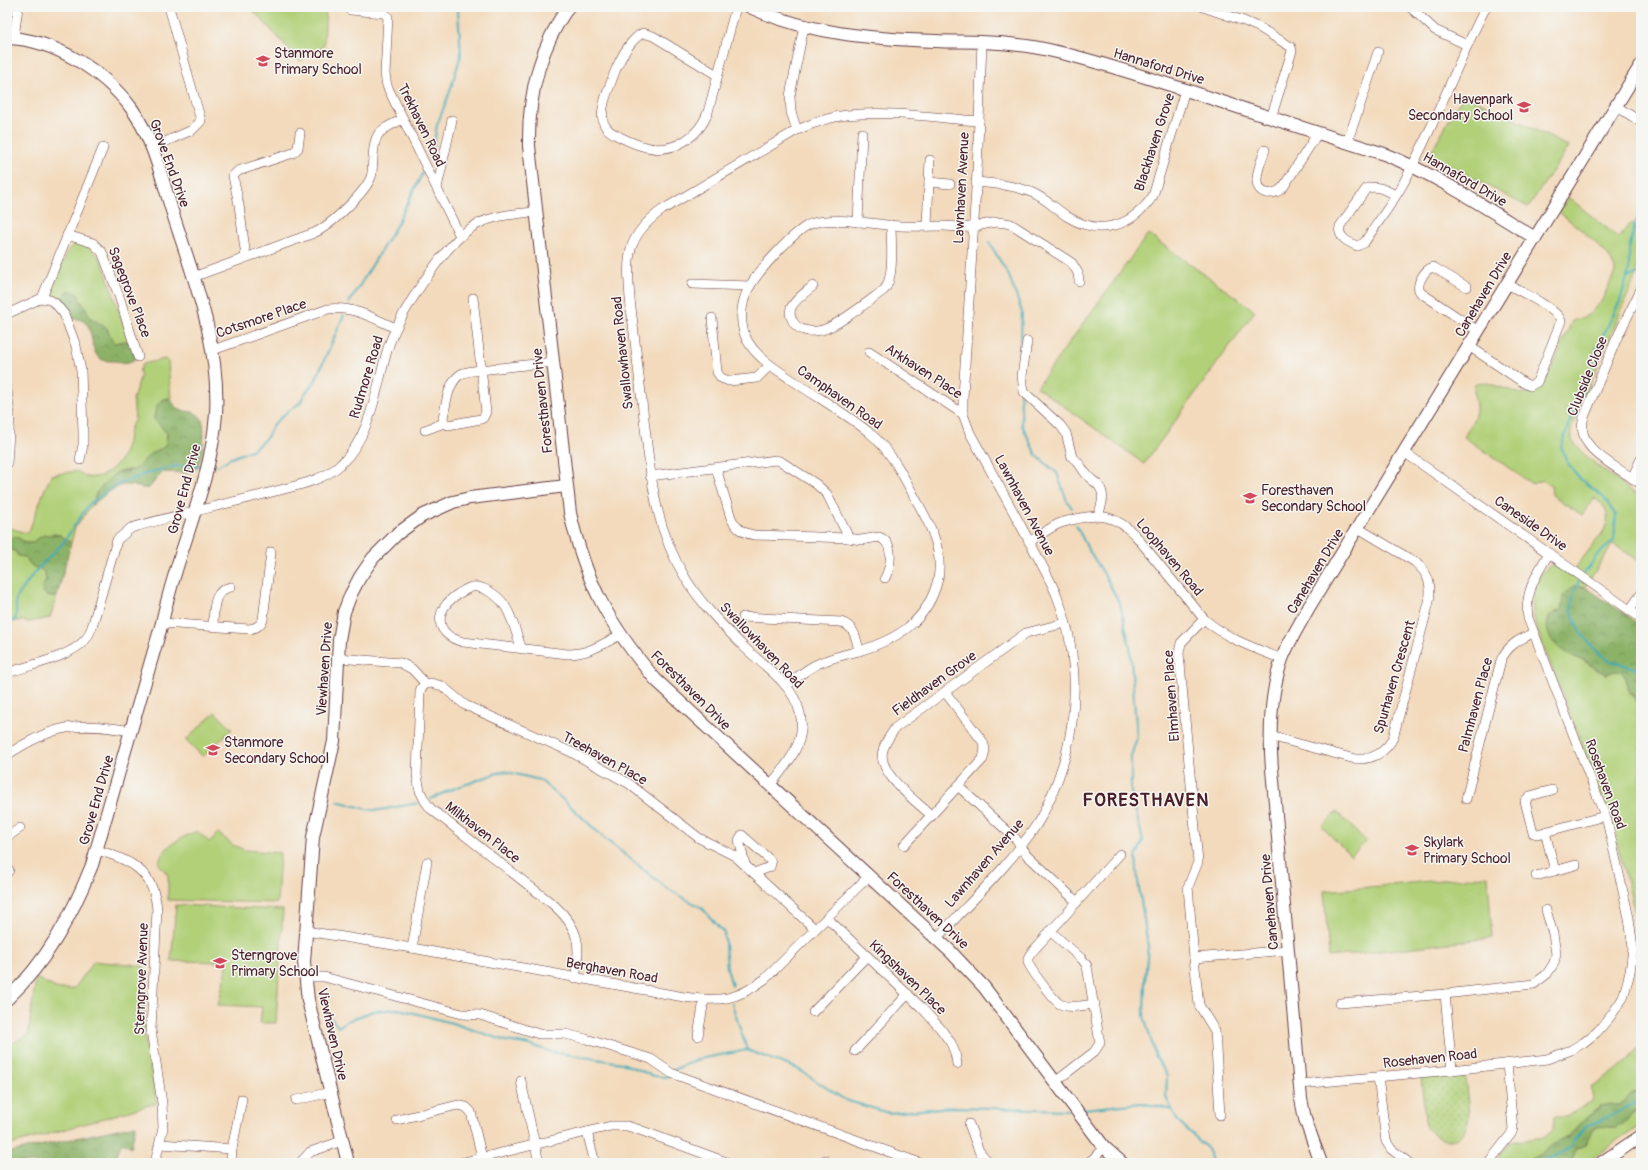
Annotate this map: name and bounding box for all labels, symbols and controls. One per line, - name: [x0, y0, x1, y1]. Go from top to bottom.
- place label: Stanmore Primary School: [274, 45, 362, 78]
- street label: Hannaford Drive: [1111, 45, 1206, 88]
- school or university icon: Stanmore Primary School: [255, 53, 271, 69]
- street label: Trekhaven Road: [394, 81, 449, 170]
- street label: Blackhaven Grove: [1131, 91, 1178, 193]
- place label: Havenpark Secondary School: [1408, 91, 1513, 124]
- school or university icon: Havenpark Secondary School: [1516, 99, 1532, 115]
- street label: Grove End Drive: [146, 117, 193, 210]
- street label: Lawnhaven Avenue: [950, 132, 973, 244]
- street label: Hannaford Drive: [1420, 149, 1510, 210]
- street label: Sagegrove Place: [104, 244, 155, 340]
- street label: Canehaven Drive: [1451, 248, 1516, 340]
- street label: Cotsmore Place: [214, 295, 309, 342]
- street label: Swallowhaven Road: [608, 295, 637, 410]
- street label: Rudmore Road: [346, 334, 387, 421]
- street label: Clubside Close: [1564, 334, 1611, 418]
- street label: Arkhaven Place: [882, 340, 966, 403]
- street label: Foresthaven Drive: [529, 347, 556, 454]
- street label: Camphaven Road: [794, 362, 886, 433]
- street label: Grove End Drive: [164, 442, 205, 536]
- street label: Lawnhaven Avenue: [991, 452, 1058, 559]
- place label: Foresthaven Secondary School: [1261, 482, 1366, 515]
- school or university icon: Foresthaven Secondary School: [1242, 490, 1258, 506]
- street label: Caneside Drive: [1491, 492, 1571, 555]
- street label: Loophaven Road: [1132, 515, 1207, 600]
- street label: Canehaven Drive: [1283, 525, 1348, 617]
- street label: Swallowhaven Road: [716, 599, 807, 692]
- street label: Spurhaven Crescent: [1370, 618, 1419, 736]
- street label: Viewhaven Drive: [313, 621, 336, 717]
- street label: Foresthaven Drive: [647, 647, 734, 734]
- street label: Fieldhaven Grove: [889, 647, 980, 720]
- street label: Elmhaven Place: [1160, 650, 1183, 742]
- street label: Palmhaven Place: [1455, 656, 1496, 755]
- street label: Treehaven Place: [559, 728, 650, 789]
- place label: Stanmore Secondary School: [224, 734, 329, 767]
- street label: Rosehaven Road: [1581, 737, 1630, 832]
- school or university icon: Stanmore Secondary School: [205, 742, 221, 758]
- street label: Grove End Drive: [76, 753, 117, 847]
- district label: FORESTHAVEN: [1083, 789, 1209, 812]
- street label: Milkhaven Place: [442, 798, 524, 867]
- street label: Lawnhaven Avenue: [941, 816, 1028, 911]
- place label: Skylark Primary School: [1423, 834, 1511, 867]
- school or university icon: Skylark Primary School: [1404, 842, 1420, 858]
- street label: Canehaven Drive: [1257, 853, 1282, 951]
- street label: Foresthaven Drive: [883, 868, 972, 953]
- street label: Sterngrove Avenue: [131, 923, 152, 1035]
- street label: Kingshaven Place: [866, 936, 950, 1018]
- place label: Sterngrove Primary School: [231, 947, 319, 980]
- street label: Berghaven Road: [565, 954, 659, 987]
- school or university icon: Sterngrove Primary School: [212, 955, 228, 971]
- street label: Viewhaven Drive: [314, 986, 351, 1082]
- street label: Rosehaven Road: [1382, 1045, 1478, 1072]

